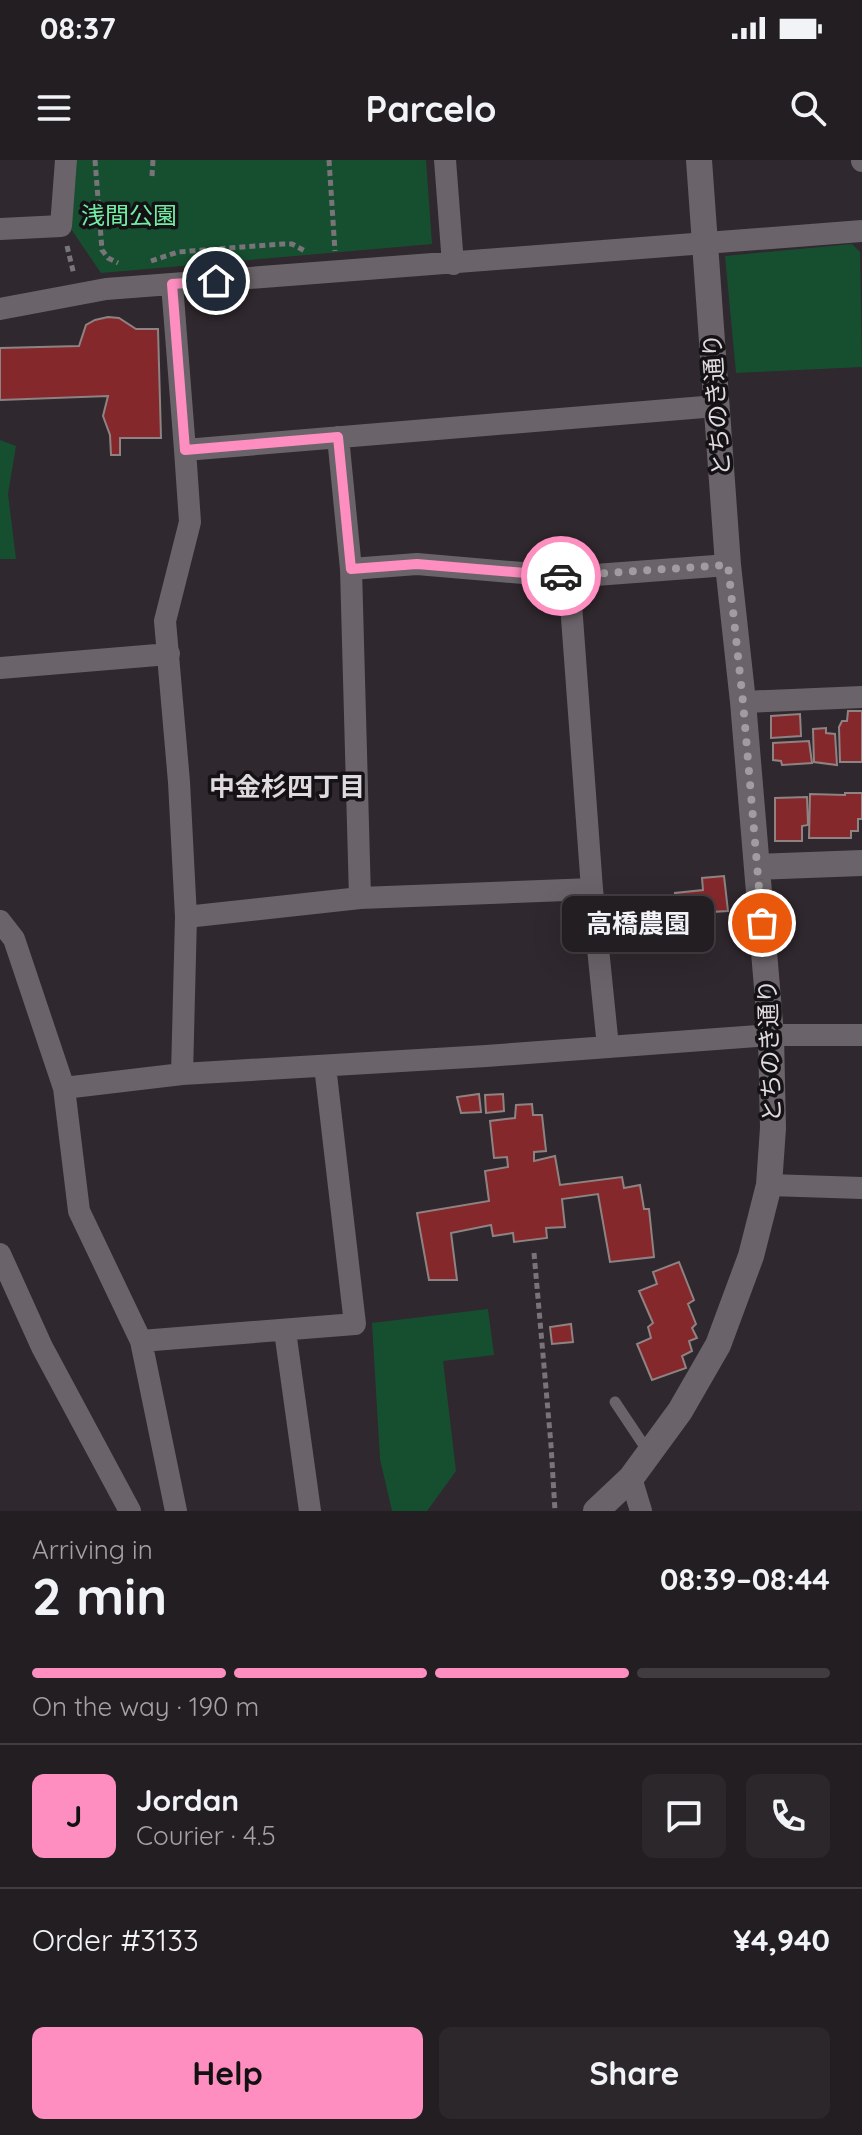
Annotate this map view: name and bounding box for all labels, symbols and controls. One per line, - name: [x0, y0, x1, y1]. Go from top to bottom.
- text: 08:37: [40, 9, 116, 47]
- icon: menu: [32, 86, 76, 130]
- text: Parcelo: [366, 86, 496, 131]
- icon: search: [786, 86, 830, 130]
- park label: 浅間公園: [81, 200, 177, 230]
- pin: [182, 247, 250, 315]
- icon: home: [194, 259, 238, 303]
- street label: とちのき通り: [696, 332, 736, 478]
- courier: [521, 536, 601, 616]
- icon: car: [539, 554, 583, 598]
- district label: 中金杉四丁目: [209, 770, 365, 803]
- pin: [728, 889, 796, 957]
- callout: 高橋農園: [562, 895, 714, 951]
- icon: bag: [740, 901, 784, 945]
- text: 高橋農園: [586, 907, 690, 940]
- street label: とちのき通り: [752, 979, 786, 1123]
- text: Arriving in: [32, 1533, 153, 1566]
- text: 08:39–08:44: [660, 1560, 830, 1598]
- text: 2 min: [32, 1563, 167, 1628]
- text: On the way · 190 m: [32, 1690, 259, 1723]
- button: chat: [642, 1774, 726, 1858]
- button: phone: [746, 1774, 830, 1858]
- text: Jordan: [136, 1781, 239, 1819]
- text: J: [66, 1797, 82, 1835]
- text: Courier · 4.5: [136, 1819, 276, 1852]
- text: Order #3133: [32, 1921, 199, 1959]
- text: ¥4,940: [733, 1921, 830, 1959]
- button: Help: [32, 2027, 423, 2119]
- button: Share: [439, 2027, 830, 2119]

